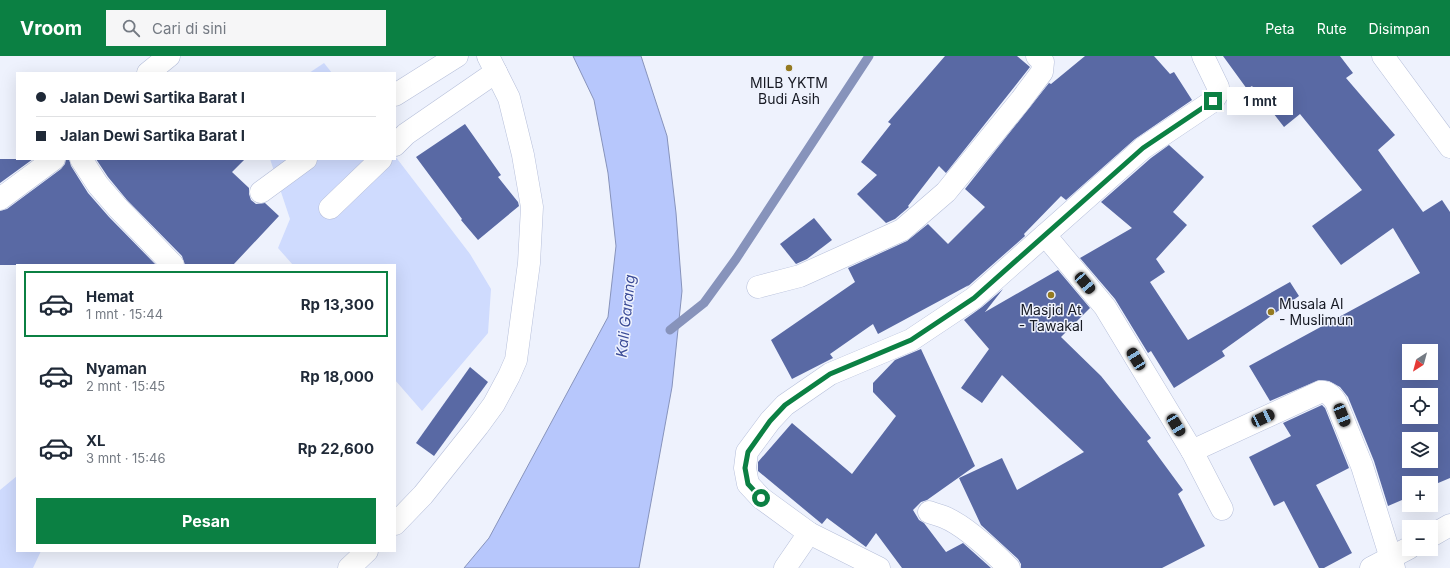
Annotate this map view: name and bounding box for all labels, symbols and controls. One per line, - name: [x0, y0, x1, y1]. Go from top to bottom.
- search box: [106, 10, 386, 46]
- text: Vroom: [20, 17, 82, 40]
- icon: search: [120, 17, 142, 39]
- text: Cari di sini: [152, 19, 226, 38]
- text: Peta: [1265, 20, 1295, 37]
- text: Rute: [1317, 20, 1347, 37]
- text: Disimpan: [1369, 20, 1430, 37]
- marker: MILB YKTM Budi Asih: [784, 63, 794, 73]
- place label: MILB YKTM Budi Asih: [750, 74, 828, 107]
- callout: 1 mnt: [1227, 87, 1293, 115]
- text: Jalan Dewi Sartika Barat I: [60, 88, 245, 107]
- route end: [1204, 92, 1222, 110]
- text: 1 mnt: [1243, 93, 1277, 109]
- text: Jalan Dewi Sartika Barat I: [60, 126, 245, 145]
- car: [1073, 270, 1097, 296]
- water label: Kali Garang: [612, 274, 639, 358]
- icon: car: [38, 286, 74, 322]
- text: Hemat: [86, 287, 134, 306]
- marker: Masjid At - Tawakal: [1046, 290, 1056, 300]
- text: Rp 13,300: [301, 295, 374, 314]
- place label: Musala Al - Muslimun: [1279, 295, 1353, 328]
- place label: Masjid At - Tawakal: [1019, 301, 1083, 334]
- text: 1 mnt · 15:44: [86, 306, 163, 322]
- marker: Musala Al - Muslimun: [1266, 307, 1276, 317]
- north arrow: [1402, 344, 1438, 380]
- map controls: [1402, 344, 1438, 556]
- car: [1125, 346, 1147, 372]
- icon: car: [38, 358, 74, 394]
- text: Nyaman: [86, 359, 147, 378]
- text: Rp 18,000: [300, 367, 374, 386]
- text: 2 mnt · 15:45: [86, 378, 165, 394]
- button: locate: [1402, 388, 1438, 424]
- car: [1332, 402, 1352, 428]
- car: [1250, 407, 1276, 429]
- car: [1165, 412, 1187, 438]
- icon: car: [38, 430, 74, 466]
- text: XL: [86, 431, 106, 450]
- button: layers: [1402, 432, 1438, 468]
- text: Rp 22,600: [298, 439, 374, 458]
- text: 3 mnt · 15:46: [86, 450, 165, 466]
- button: +: [1402, 476, 1438, 512]
- route start: [752, 489, 770, 507]
- button: Pesan: [36, 498, 376, 544]
- button: −: [1402, 520, 1438, 556]

